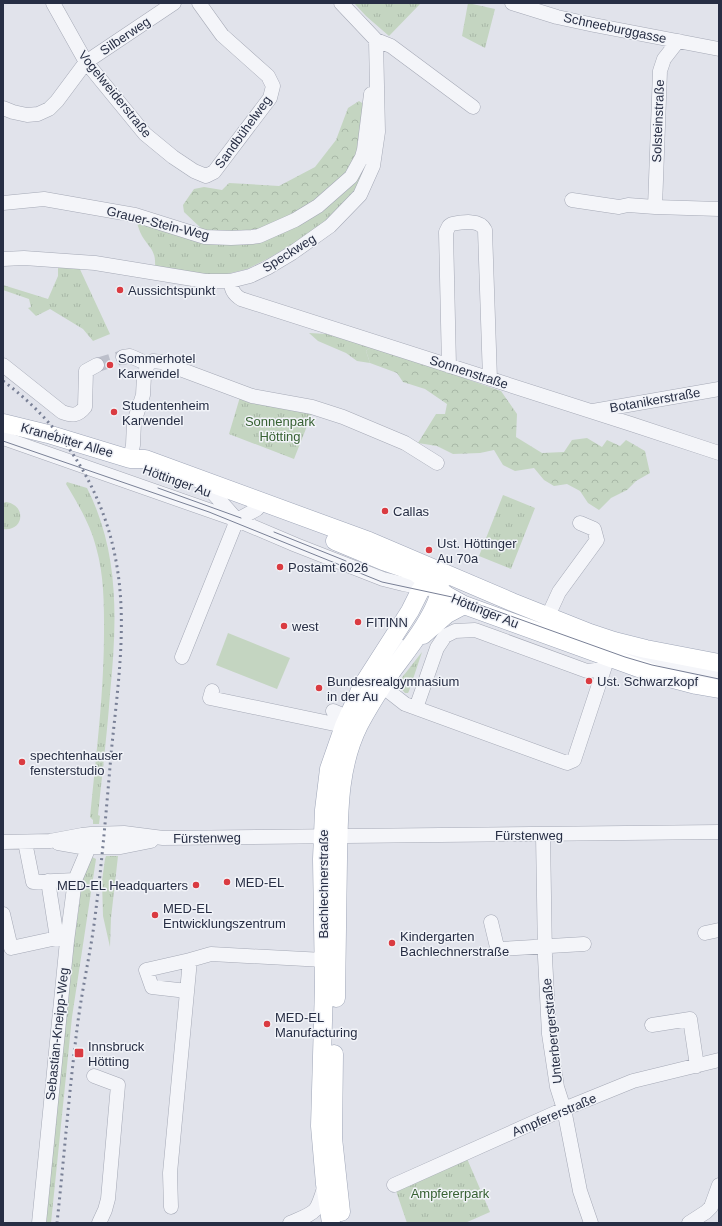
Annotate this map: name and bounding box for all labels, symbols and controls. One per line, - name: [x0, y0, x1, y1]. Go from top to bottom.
- street label: Schneeburggasse: [562, 10, 668, 46]
- street label: Silberweg: [97, 14, 153, 58]
- street label: Vogelweiderstraße: [75, 47, 155, 141]
- street label: Solsteinstraße: [649, 79, 667, 163]
- street label: Sandbühelweg: [212, 93, 274, 171]
- street label: Grauer-Stein-Weg: [105, 203, 211, 243]
- street label: Speckweg: [260, 231, 318, 275]
- place label: Aussichtspunkt: [128, 283, 216, 298]
- marker: Aussichtspunkt: [115, 285, 125, 295]
- place label: Sommerhotel Karwendel: [118, 351, 195, 381]
- street label: Sonnenstraße: [428, 352, 510, 392]
- marker: Sommerhotel Karwendel: [105, 360, 115, 370]
- street label: Botanikerstraße: [609, 385, 701, 415]
- place label: Studentenheim Karwendel: [122, 398, 209, 428]
- marker: Studentenheim Karwendel: [109, 407, 119, 417]
- park label: Sonnenpark Hötting: [245, 414, 316, 444]
- street label: Kranebitter Allee: [19, 420, 115, 460]
- street label: Höttinger Au: [141, 462, 213, 500]
- place label: Callas: [393, 504, 430, 519]
- marker: Callas: [380, 506, 390, 516]
- place label: Ust. Höttinger Au 70a: [437, 536, 517, 566]
- marker: Ust. Höttinger Au 70a: [424, 545, 434, 555]
- place label: Postamt 6026: [288, 560, 368, 575]
- marker: Postamt 6026: [275, 562, 285, 572]
- street label: Höttinger Au: [449, 591, 521, 631]
- place label: FITINN: [366, 615, 408, 630]
- marker: FITINN: [353, 617, 363, 627]
- place label: west: [291, 619, 319, 634]
- marker: west: [279, 621, 289, 631]
- place label: Bundesrealgymnasium in der Au: [327, 674, 459, 704]
- place label: Ust. Schwarzkopf: [597, 674, 699, 689]
- marker: Ust. Schwarzkopf: [584, 676, 594, 686]
- marker: Bundesrealgymnasium in der Au: [314, 683, 324, 693]
- place label: spechtenhauser fensterstudio: [30, 748, 123, 778]
- marker: spechtenhauser fensterstudio: [17, 757, 27, 767]
- street label: Fürstenweg: [495, 828, 563, 843]
- street label: Bachlechnerstraße: [316, 829, 331, 939]
- street label: Fürstenweg: [173, 830, 241, 846]
- place label: MED-EL: [235, 875, 284, 890]
- marker: MED-EL: [222, 877, 232, 887]
- place label: MED-EL Headquarters: [57, 878, 189, 893]
- marker: MED-EL Headquarters: [191, 880, 201, 890]
- place label: MED-EL Entwicklungszentrum: [163, 901, 286, 931]
- marker: MED-EL Entwicklungszentrum: [150, 910, 160, 920]
- place label: Kindergarten Bachlechnerstraße: [400, 929, 509, 959]
- marker: Kindergarten Bachlechnerstraße: [387, 938, 397, 948]
- street label: Sebastian-Kneipp-Weg: [43, 967, 71, 1101]
- street label: Unterbergerstraße: [539, 977, 565, 1085]
- place label: MED-EL Manufacturing: [275, 1010, 357, 1040]
- marker: MED-EL Manufacturing: [262, 1019, 272, 1029]
- place label: Innsbruck Hötting: [88, 1039, 145, 1069]
- marker: Innsbruck Hötting: [73, 1047, 85, 1059]
- street label: Ampfererstraße: [510, 1090, 598, 1140]
- park label: Ampfererpark: [411, 1186, 490, 1201]

